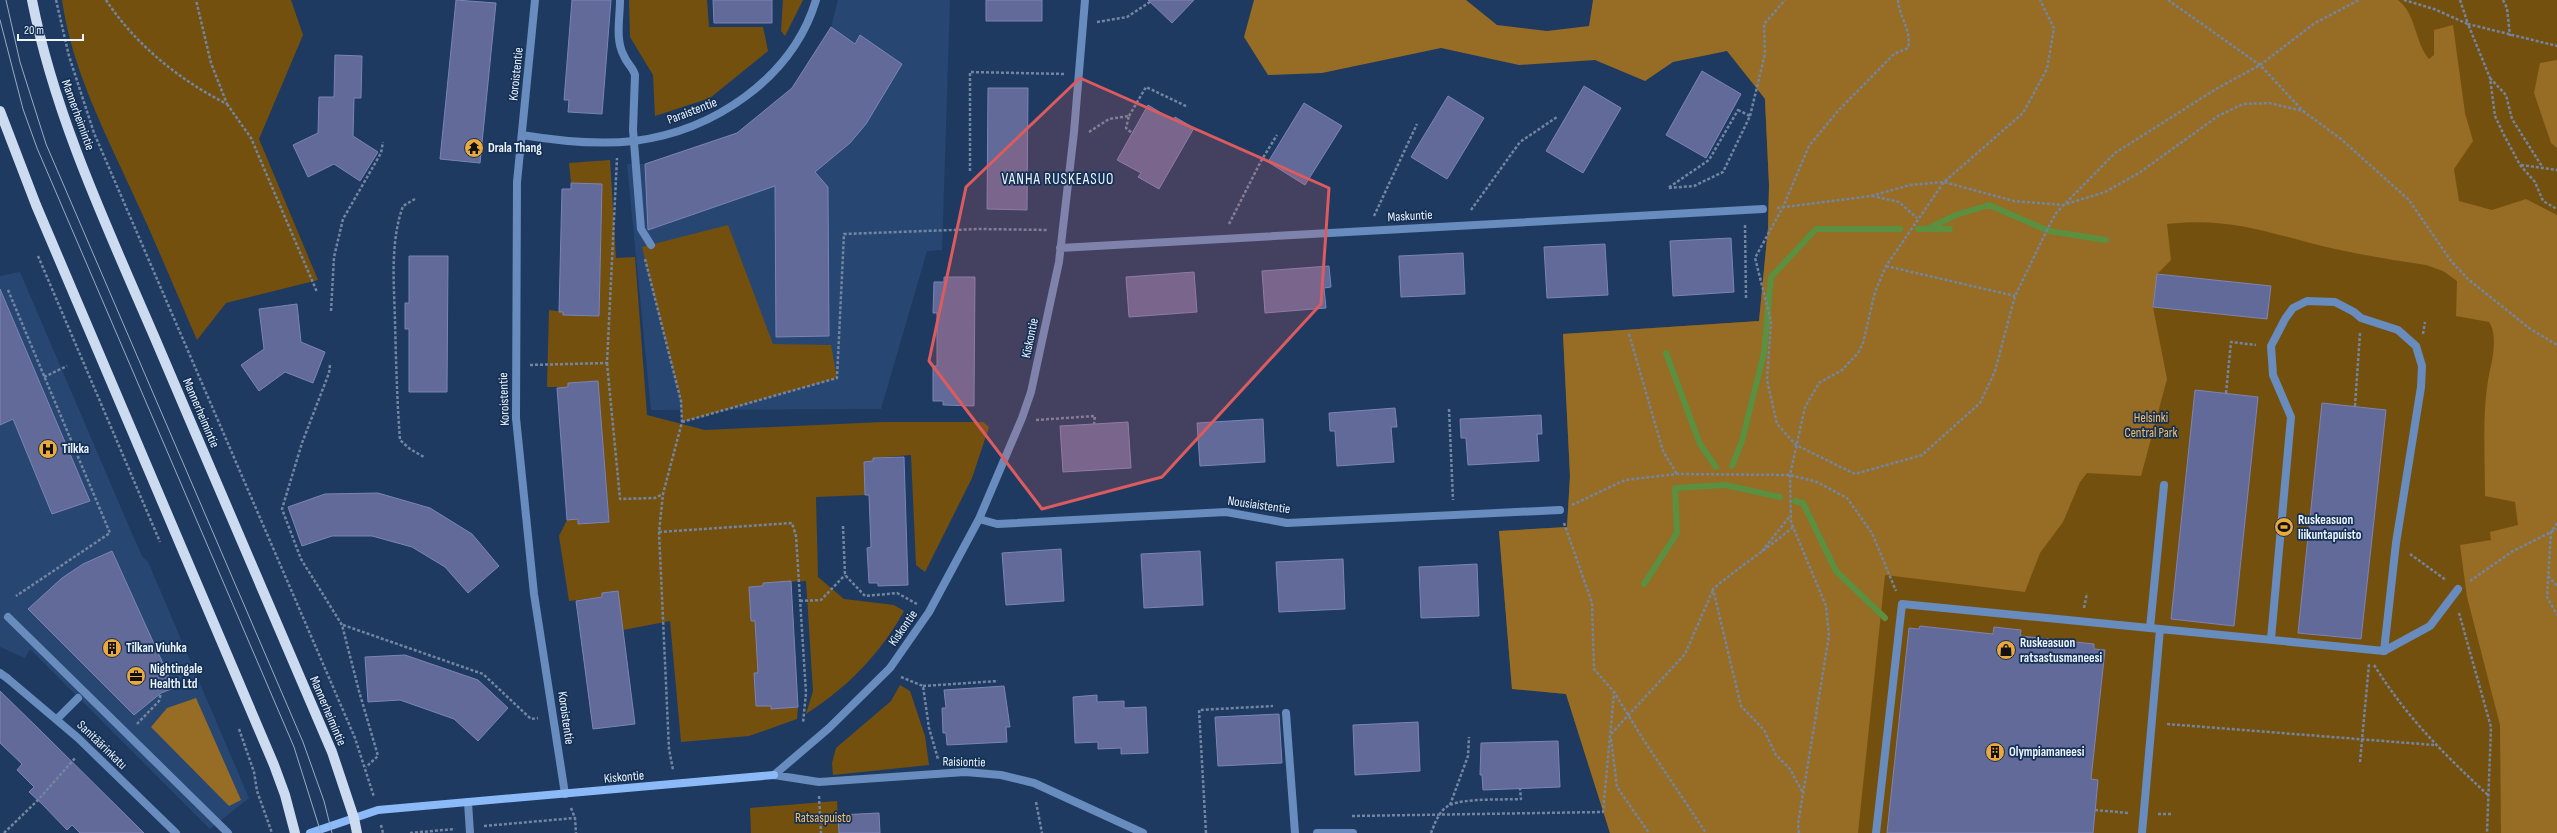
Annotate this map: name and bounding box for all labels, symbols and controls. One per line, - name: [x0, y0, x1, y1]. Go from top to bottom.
- scale bar: [18, 16, 83, 42]
- text: 20 m: [24, 23, 44, 38]
- street label: Koroistentie: [505, 47, 527, 101]
- street label: Mannerheimintie: [58, 77, 98, 153]
- street label: Paraistentie: [665, 94, 719, 128]
- temple icon: Drala Thang: [463, 137, 485, 159]
- place label: Drala Thang: [488, 140, 542, 156]
- district label: VANHA RUSKEASUO: [1002, 170, 1114, 189]
- street label: Maskuntie: [1387, 207, 1433, 225]
- street label: Kiskontie: [1018, 317, 1042, 359]
- street label: Koroistentie: [495, 372, 513, 426]
- street label: Mannerheimintie: [179, 376, 223, 450]
- park label: Helsinki Central Park: [2124, 410, 2178, 441]
- hospital icon: Tilkka: [37, 438, 59, 460]
- place label: Tilkka: [62, 441, 89, 457]
- street label: Nousiaistentie: [1227, 493, 1291, 517]
- place label: Ruskeasuon liikuntapuisto: [2298, 512, 2362, 543]
- sports icon: Ruskeasuon liikuntapuisto: [2273, 516, 2295, 538]
- street label: Kiskontie: [885, 607, 921, 649]
- place label: Ruskeasuon ratsastusmaneesi: [2020, 635, 2103, 666]
- building icon: Tilkan Viuhka: [101, 637, 123, 659]
- shop icon: Ruskeasuon ratsastusmaneesi: [1995, 639, 2017, 661]
- place label: Tilkan Viuhka: [126, 640, 187, 656]
- place label: Nightingale Health Ltd: [150, 661, 203, 692]
- office icon: Nightingale Health Ltd: [125, 665, 147, 687]
- street label: Mannerheimintie: [306, 674, 350, 748]
- street label: Koroistentie: [554, 690, 578, 746]
- street label: Sanitäärinkatu: [74, 717, 130, 773]
- building icon: Olympiamaneesi: [1984, 741, 2006, 763]
- place label: Olympiamaneesi: [2009, 744, 2085, 760]
- street label: Raisiontie: [942, 754, 986, 770]
- street label: Kiskontie: [603, 767, 645, 787]
- park label: Ratsaspuisto: [795, 810, 851, 826]

